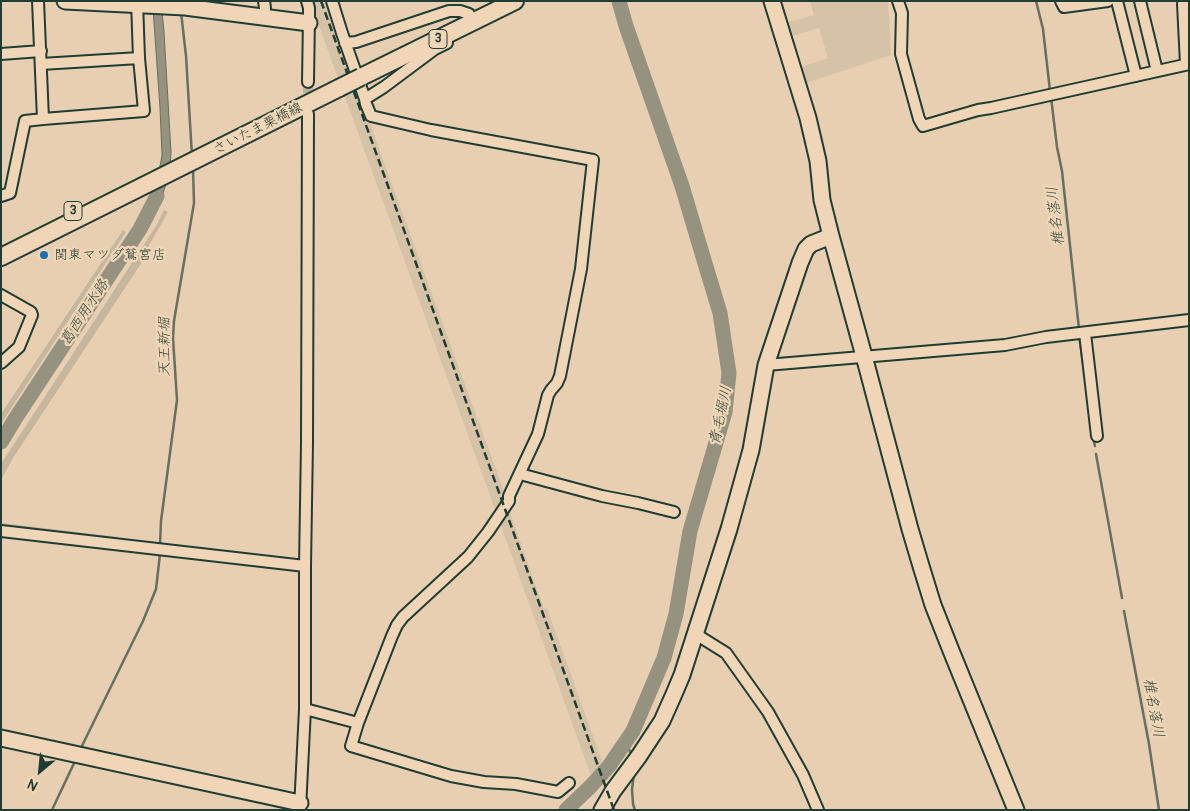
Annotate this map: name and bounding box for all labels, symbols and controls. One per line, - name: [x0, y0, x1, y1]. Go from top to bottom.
- road number: 3: [429, 30, 447, 48]
- street label: さいたま栗橋線: [211, 99, 305, 159]
- water label: 椎名落川: [1043, 185, 1069, 247]
- road number: 3: [64, 202, 82, 220]
- place label: 関東マツダ鷲宮店: [54, 247, 166, 263]
- marker: 関東マツダ鷲宮店: [38, 249, 50, 261]
- water label: 葛西用水路: [57, 277, 113, 349]
- water label: 天王新堀: [156, 317, 174, 377]
- water label: 青毛堀川: [706, 385, 736, 447]
- water label: 椎名落川: [1139, 677, 1167, 739]
- north arrow: [15, 746, 65, 796]
- text: N: [25, 775, 41, 794]

